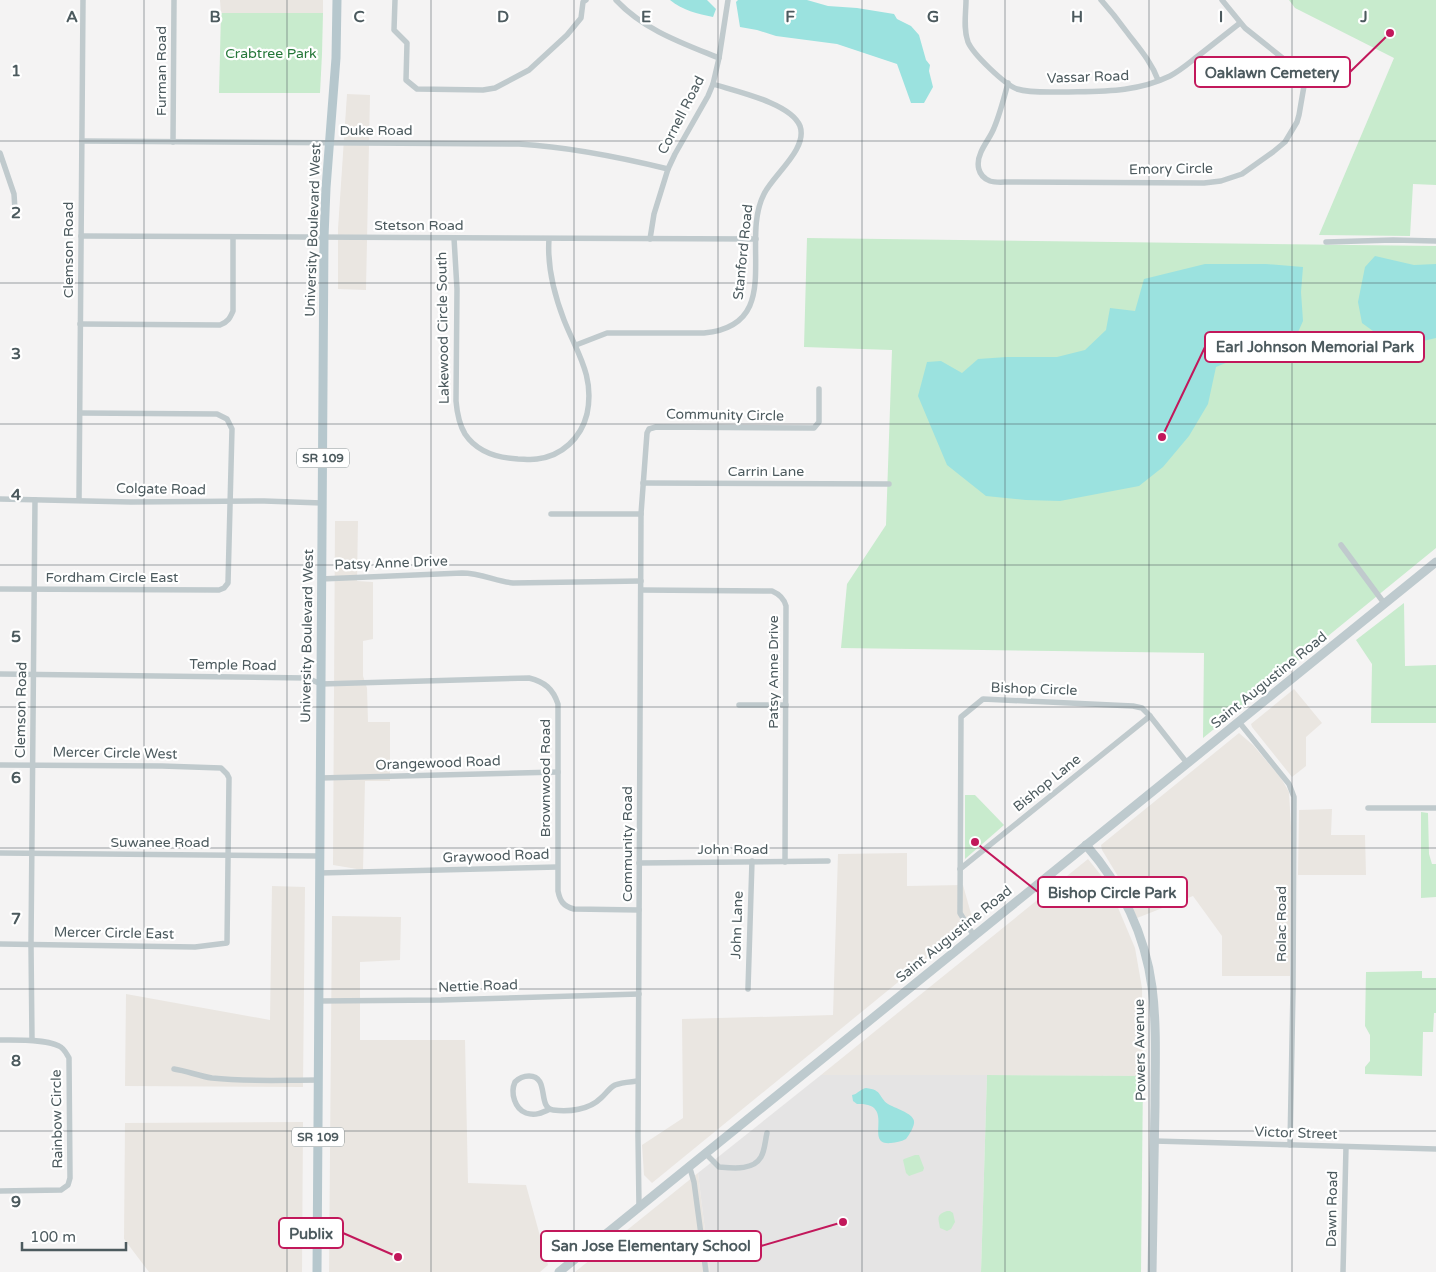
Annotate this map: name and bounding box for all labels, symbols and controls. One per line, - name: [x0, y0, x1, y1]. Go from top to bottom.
- text: A: [66, 7, 78, 27]
- text: B: [209, 7, 221, 27]
- text: C: [353, 7, 365, 27]
- text: D: [497, 7, 509, 27]
- text: E: [641, 7, 651, 27]
- text: F: [785, 7, 795, 27]
- text: G: [927, 7, 939, 27]
- text: H: [1071, 7, 1083, 27]
- text: I: [1219, 7, 1223, 27]
- text: J: [1359, 7, 1368, 27]
- street label: Furman Road: [153, 26, 170, 116]
- park label: Crabtree Park: [225, 45, 317, 62]
- callout: Oaklawn Cemetery: [1195, 57, 1350, 87]
- text: 1: [11, 61, 21, 81]
- text: Oaklawn Cemetery: [1205, 64, 1339, 83]
- street label: Vassar Road: [1047, 67, 1129, 87]
- street label: Cornell Road: [654, 73, 708, 157]
- street label: Duke Road: [339, 122, 413, 139]
- street label: University Boulevard West: [301, 142, 325, 317]
- street label: Emory Circle: [1129, 160, 1213, 178]
- street label: Clemson Road: [60, 202, 77, 298]
- text: 2: [11, 203, 21, 223]
- street label: Stanford Road: [730, 203, 756, 301]
- street label: Stetson Road: [374, 217, 464, 234]
- street label: Lakewood Circle South: [433, 252, 453, 404]
- callout: Earl Johnson Memorial Park: [1205, 332, 1424, 362]
- text: Earl Johnson Memorial Park: [1216, 338, 1414, 356]
- text: 3: [11, 344, 21, 364]
- street label: Community Circle: [666, 405, 784, 425]
- road number: SR 109: [297, 448, 349, 468]
- street label: Carrin Lane: [728, 463, 804, 480]
- street label: Colgate Road: [116, 480, 206, 498]
- text: 4: [11, 485, 21, 505]
- street label: University Boulevard West: [297, 548, 317, 723]
- street label: Patsy Anne Drive: [334, 553, 448, 573]
- street label: Fordham Circle East: [46, 569, 179, 586]
- street label: Patsy Anne Drive: [765, 615, 782, 729]
- text: 5: [11, 627, 21, 647]
- street label: Saint Augustine Road: [1208, 628, 1330, 732]
- street label: Temple Road: [189, 656, 277, 674]
- street label: Clemson Road: [12, 662, 30, 758]
- street label: Bishop Circle: [990, 679, 1078, 699]
- street label: Brownwood Road: [537, 719, 554, 837]
- street label: Mercer Circle West: [52, 743, 178, 763]
- street label: Bishop Lane: [1010, 751, 1084, 815]
- street label: Orangewood Road: [375, 752, 501, 774]
- text: 6: [11, 768, 21, 788]
- street label: Community Road: [619, 786, 636, 902]
- street label: Suwanee Road: [110, 834, 210, 851]
- street label: John Road: [698, 841, 768, 858]
- street label: Graywood Road: [442, 846, 550, 866]
- callout: Bishop Circle Park: [1038, 877, 1187, 907]
- street label: Saint Augustine Road: [893, 882, 1015, 986]
- text: Bishop Circle Park: [1048, 884, 1176, 903]
- street label: Rolac Road: [1273, 886, 1290, 962]
- street label: John Lane: [727, 891, 747, 959]
- text: 7: [11, 909, 21, 929]
- street label: Mercer Circle East: [54, 923, 175, 943]
- street label: Nettie Road: [438, 976, 518, 996]
- street label: Powers Avenue: [1131, 999, 1149, 1101]
- text: 8: [11, 1051, 21, 1071]
- street label: Rainbow Circle: [48, 1069, 66, 1169]
- street label: Victor Street: [1254, 1123, 1339, 1143]
- road number: SR 109: [292, 1128, 344, 1146]
- street label: Dawn Road: [1323, 1171, 1341, 1247]
- text: 9: [11, 1192, 21, 1212]
- callout: Publix: [279, 1218, 343, 1248]
- scale bar: [22, 1220, 126, 1252]
- text: Publix: [289, 1225, 333, 1243]
- text: 100 m: [30, 1228, 76, 1246]
- callout: San Jose Elementary School: [541, 1231, 761, 1261]
- text: San Jose Elementary School: [551, 1237, 751, 1256]

